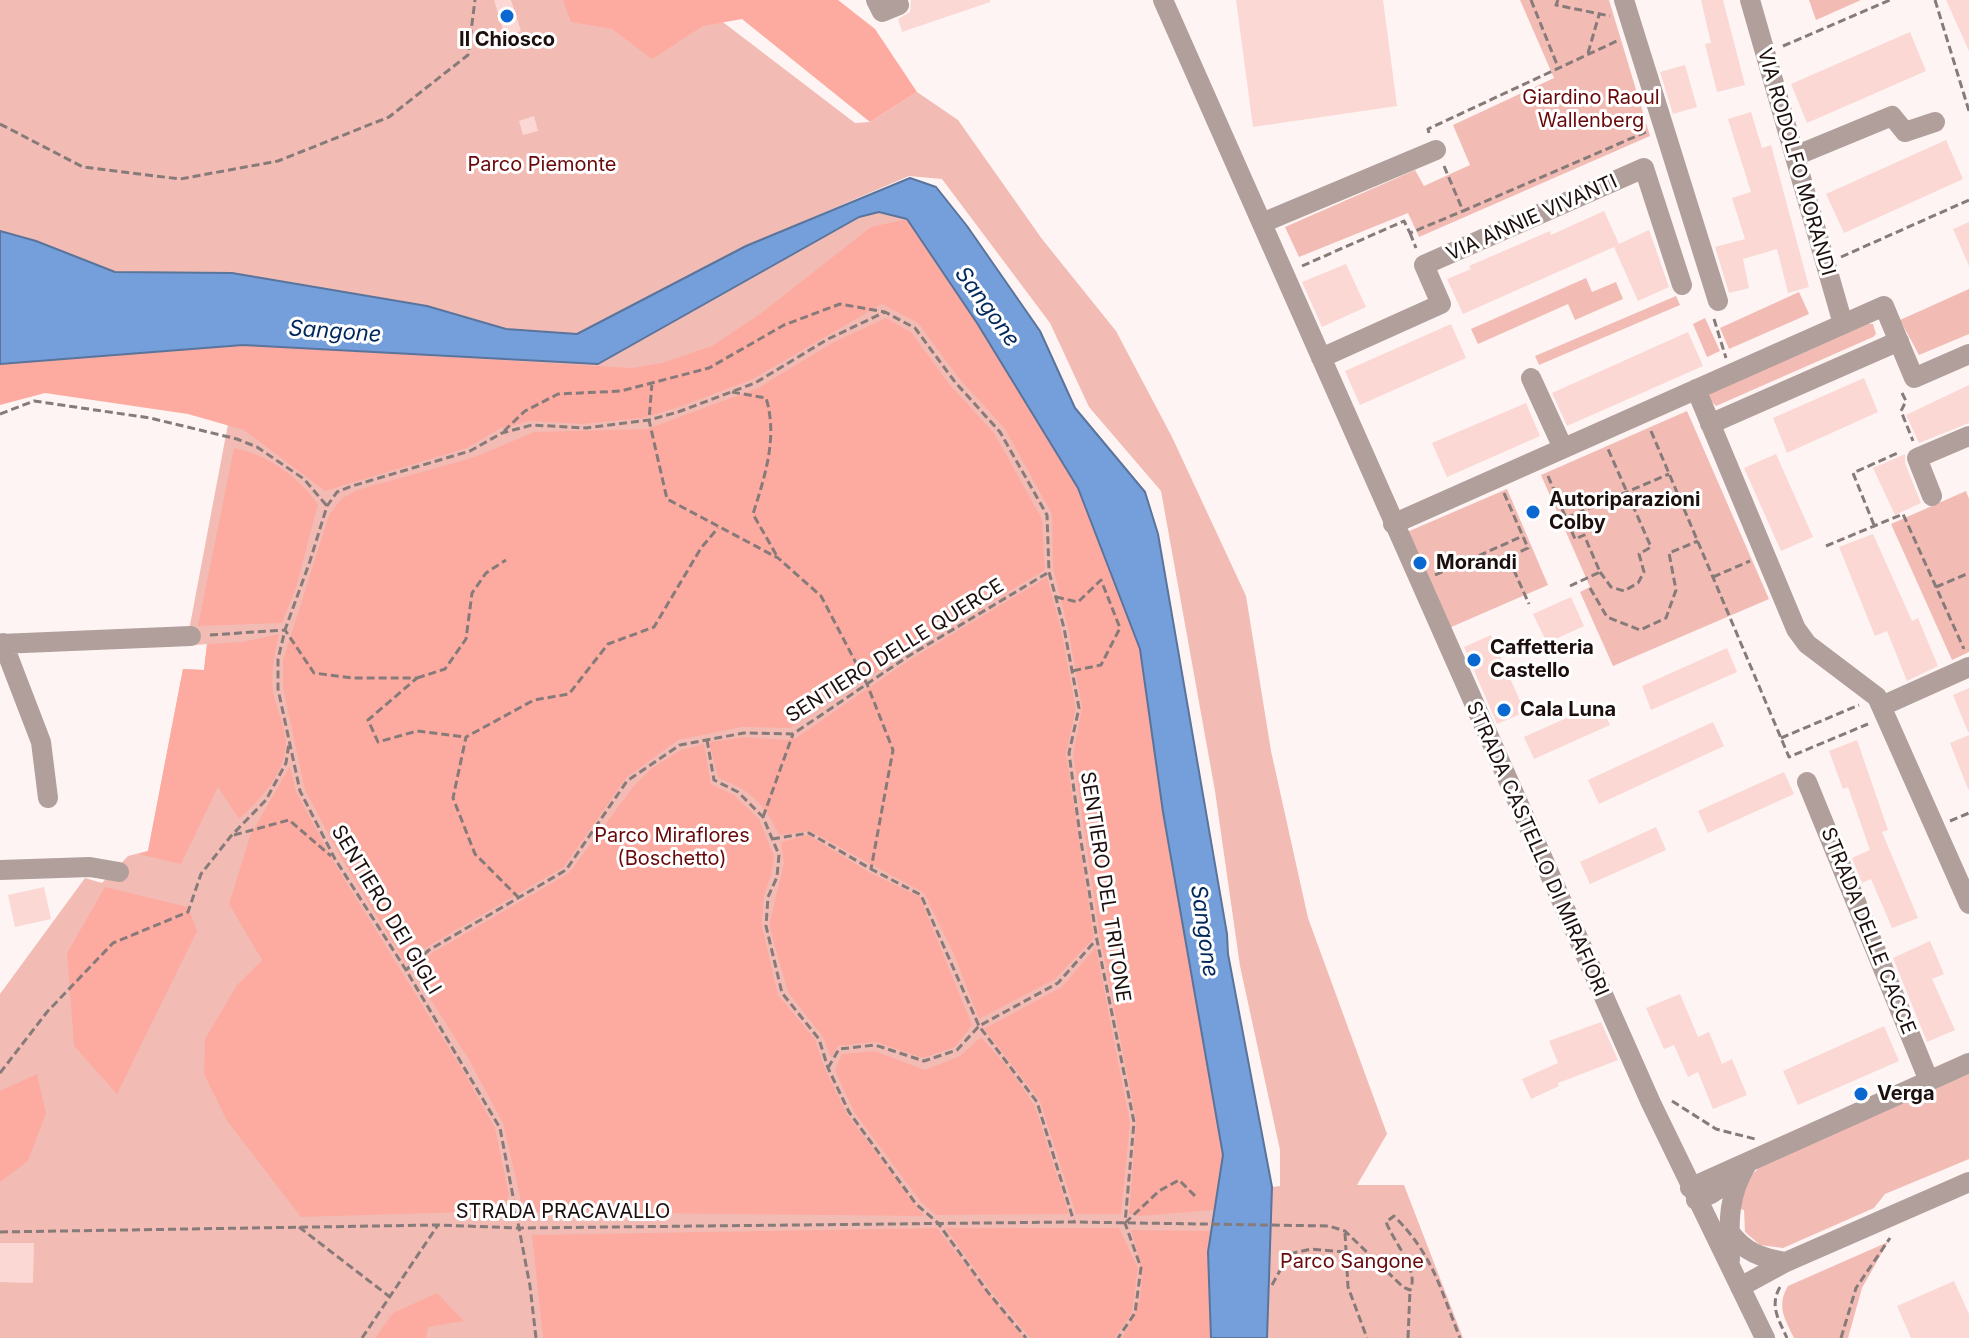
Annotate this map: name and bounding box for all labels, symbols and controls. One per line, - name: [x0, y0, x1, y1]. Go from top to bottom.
- marker: Il Chiosco: [498, 7, 516, 25]
- place label: Il Chiosco: [459, 28, 555, 52]
- street label: VIA RODOLFO MORANDI: [1752, 46, 1840, 278]
- park label: Giardino Raoul Wallenberg: [1522, 86, 1660, 133]
- park label: Parco Piemonte: [468, 153, 616, 177]
- street label: VIA ANNIE VIVANTI: [1443, 170, 1621, 266]
- water label: Sangone: [949, 262, 1025, 352]
- water label: Sangone: [288, 316, 382, 348]
- place label: Autoriparazioni Colby: [1549, 488, 1700, 535]
- marker: Autoriparazioni Colby: [1524, 503, 1542, 521]
- place label: Morandi: [1436, 551, 1517, 575]
- marker: Morandi: [1411, 554, 1429, 572]
- street label: SENTIERO DELLE QUERCE: [782, 574, 1008, 728]
- place label: Caffetteria Castello: [1490, 636, 1594, 683]
- marker: Caffetteria Castello: [1465, 651, 1483, 669]
- street label: STRADA CASTELLO DI MIRAFIORI: [1461, 698, 1613, 1000]
- place label: Cala Luna: [1520, 698, 1616, 722]
- marker: Cala Luna: [1495, 701, 1513, 719]
- street label: SENTIERO DEL TRITONE: [1075, 770, 1135, 1004]
- street label: SENTIERO DEI GIGLI: [326, 821, 446, 999]
- park label: Parco Miraflores (Boschetto): [594, 824, 750, 871]
- street label: STRADA DELLE CACCE: [1816, 824, 1920, 1038]
- water label: Sangone: [1184, 883, 1224, 979]
- place label: Verga: [1877, 1082, 1935, 1106]
- marker: Verga: [1852, 1085, 1870, 1103]
- street label: STRADA PRACAVALLO: [456, 1200, 670, 1224]
- park label: Parco Sangone: [1280, 1250, 1424, 1274]

